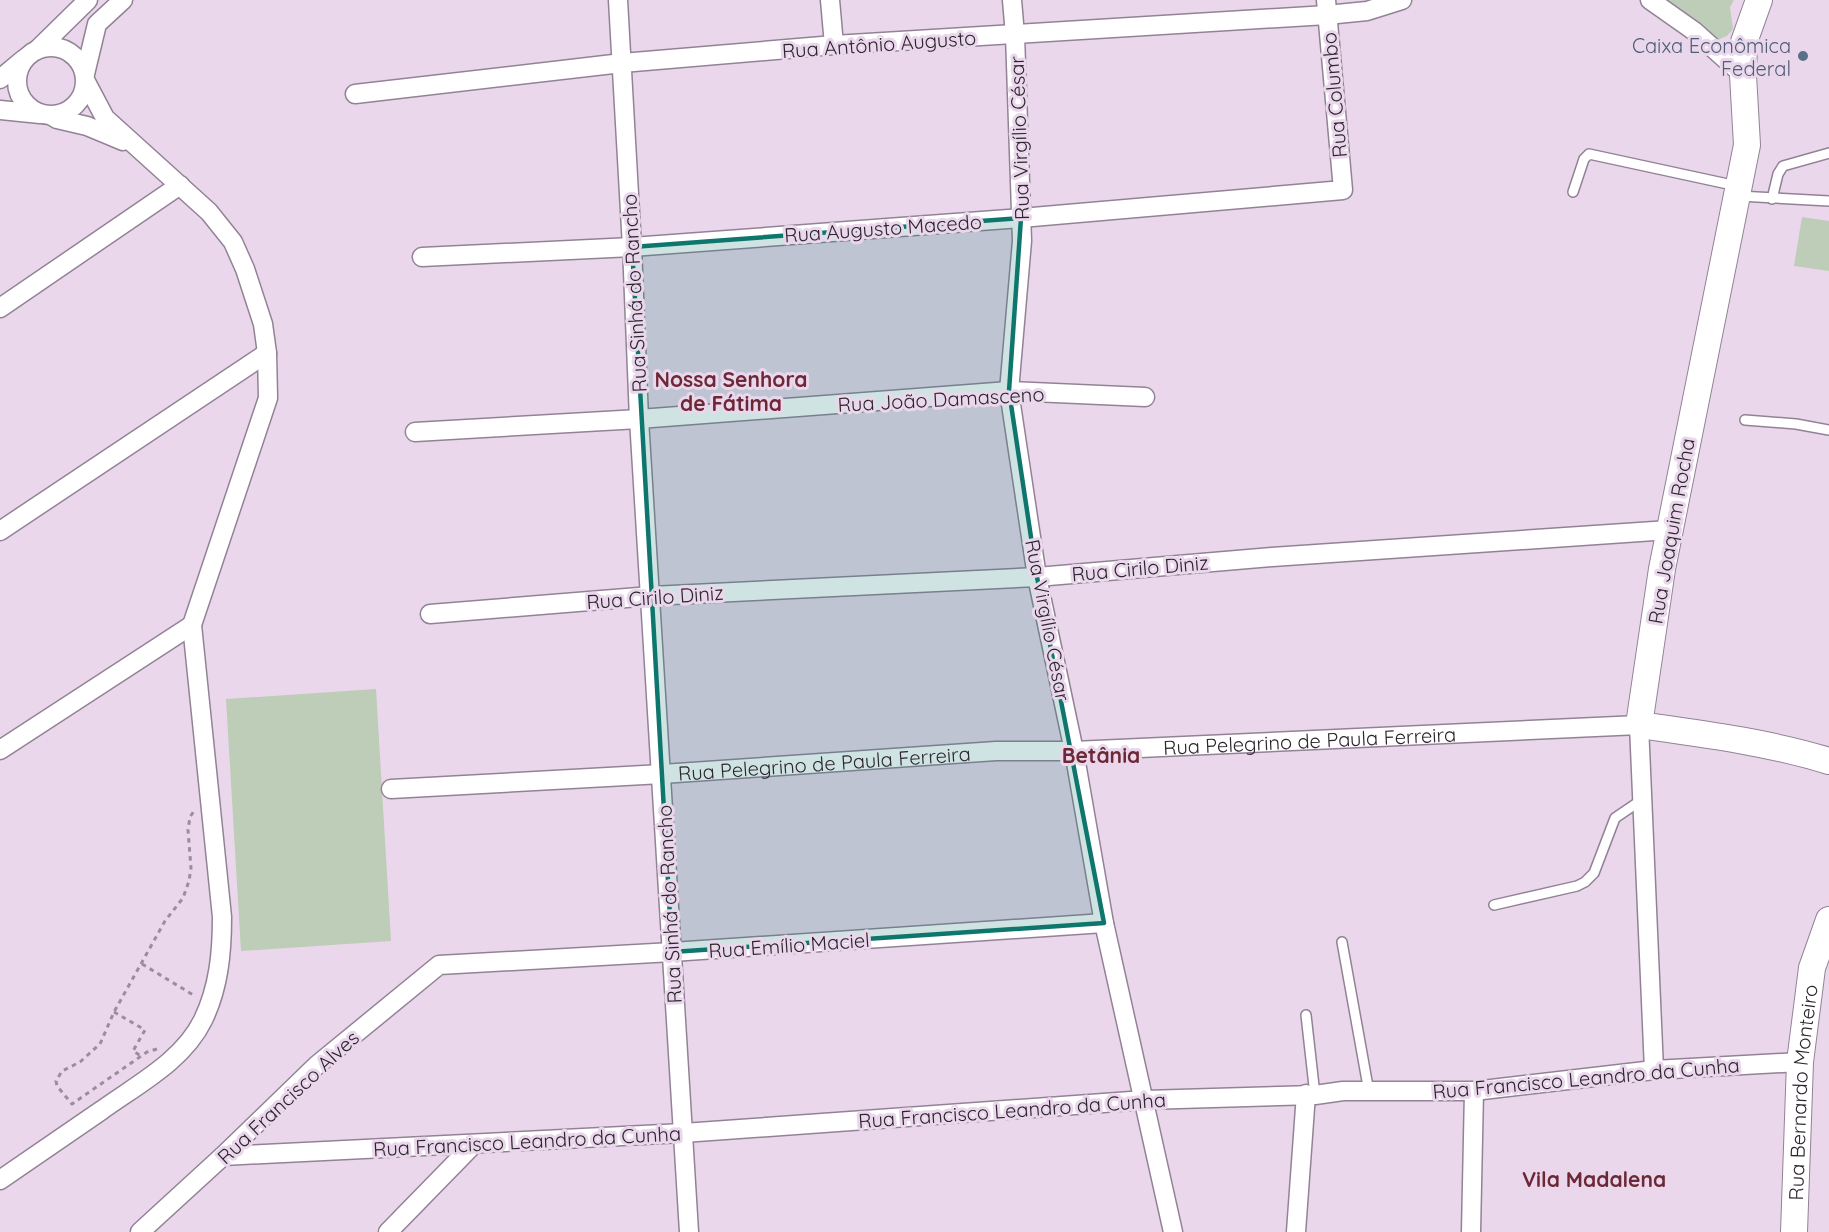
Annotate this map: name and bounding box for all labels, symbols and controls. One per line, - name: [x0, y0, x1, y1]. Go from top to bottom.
- street label: Rua Antônio Augusto: [781, 25, 977, 63]
- street label: Rua Columbo: [1316, 31, 1352, 159]
- place label: Caixa Econômica Federal: [1632, 33, 1791, 81]
- marker: Caixa Econômica Federal: [1796, 49, 1810, 63]
- street label: Rua Virgílio César: [1004, 55, 1034, 220]
- street label: Rua Sinhá do Rancho: [616, 193, 652, 393]
- street label: Rua Augusto Macedo: [783, 209, 983, 247]
- district label: Nossa Senhora de Fátima: [655, 366, 807, 416]
- street label: Rua João Damasceno: [837, 381, 1045, 417]
- street label: Rua Joaquim Rocha: [1642, 436, 1700, 626]
- street label: Rua Virgílio César: [1020, 537, 1076, 703]
- street label: Rua Cirilo Diniz: [1070, 550, 1210, 586]
- street label: Rua Cirilo Diniz: [586, 580, 724, 614]
- street label: Rua Pelegrino de Paula Ferreira: [1163, 721, 1457, 759]
- street label: Rua Pelegrino de Paula Ferreira: [677, 740, 971, 785]
- district label: Betânia: [1062, 742, 1140, 768]
- street label: Rua Sinhá do Rancho: [651, 804, 687, 1004]
- street label: Rua Emílio Maciel: [707, 927, 871, 963]
- street label: Rua Bernardo Monteiro: [1783, 983, 1822, 1201]
- street label: Rua Francisco Alves: [212, 1025, 364, 1169]
- street label: Rua Francisco Leandro da Cunha: [1431, 1052, 1741, 1104]
- street label: Rua Francisco Leandro da Cunha: [857, 1087, 1167, 1133]
- street label: Rua Francisco Leandro da Cunha: [372, 1120, 682, 1162]
- district label: Vila Madalena: [1522, 1166, 1666, 1192]

